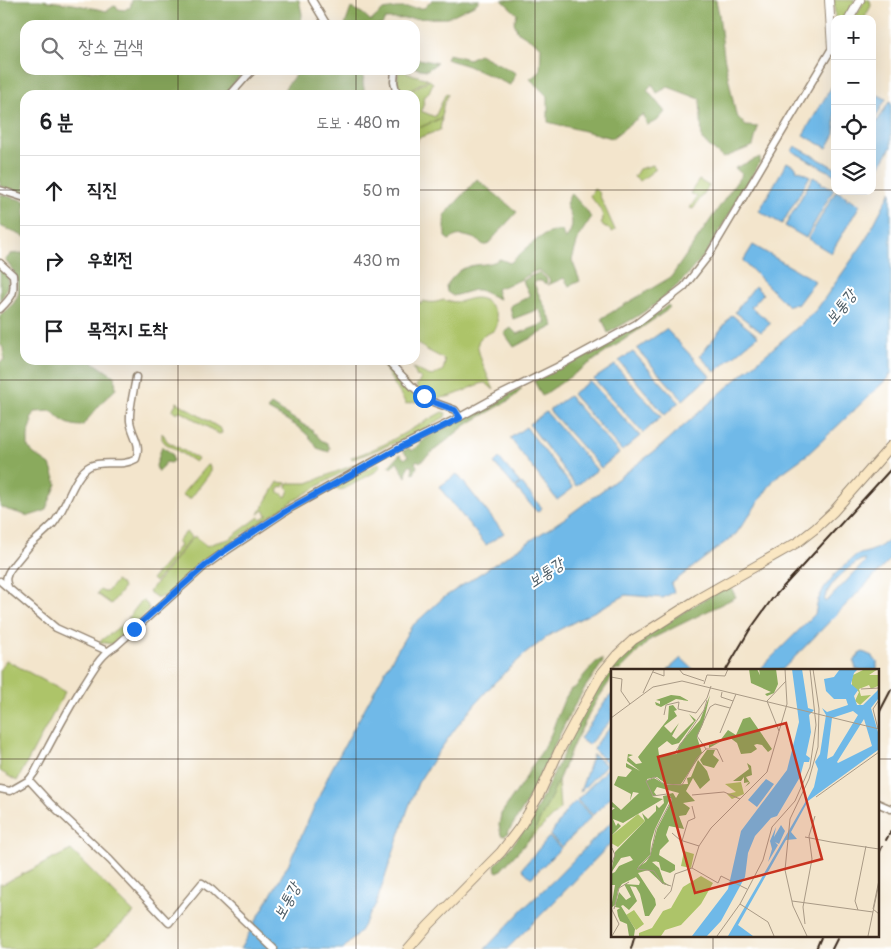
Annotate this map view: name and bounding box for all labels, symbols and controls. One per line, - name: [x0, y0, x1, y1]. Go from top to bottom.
- map controls: [831, 15, 876, 195]
- button: +: [831, 15, 876, 60]
- search box: [20, 20, 420, 75]
- icon: search: [38, 34, 66, 62]
- text: 장소 검색: [78, 35, 143, 59]
- button: −: [831, 60, 876, 105]
- button: locate: [831, 105, 876, 150]
- text: 6 분: [40, 109, 74, 136]
- text: 도보 · 480 m: [316, 113, 400, 133]
- button: layers: [831, 150, 876, 195]
- icon: ahead: [40, 177, 68, 205]
- text: 직진: [87, 178, 118, 202]
- text: 50 m: [363, 181, 400, 201]
- icon: right: [40, 247, 68, 275]
- text: 우회전: [87, 248, 133, 272]
- text: 430 m: [353, 251, 400, 271]
- water label: 보통강: [821, 284, 862, 328]
- icon: arrive: [40, 317, 68, 345]
- text: 목적지 도착: [87, 318, 168, 342]
- route start: [413, 385, 436, 408]
- water label: 보통강: [524, 553, 569, 592]
- route end: [123, 618, 146, 641]
- inset map: [611, 669, 878, 936]
- water label: 보통강: [269, 877, 306, 923]

